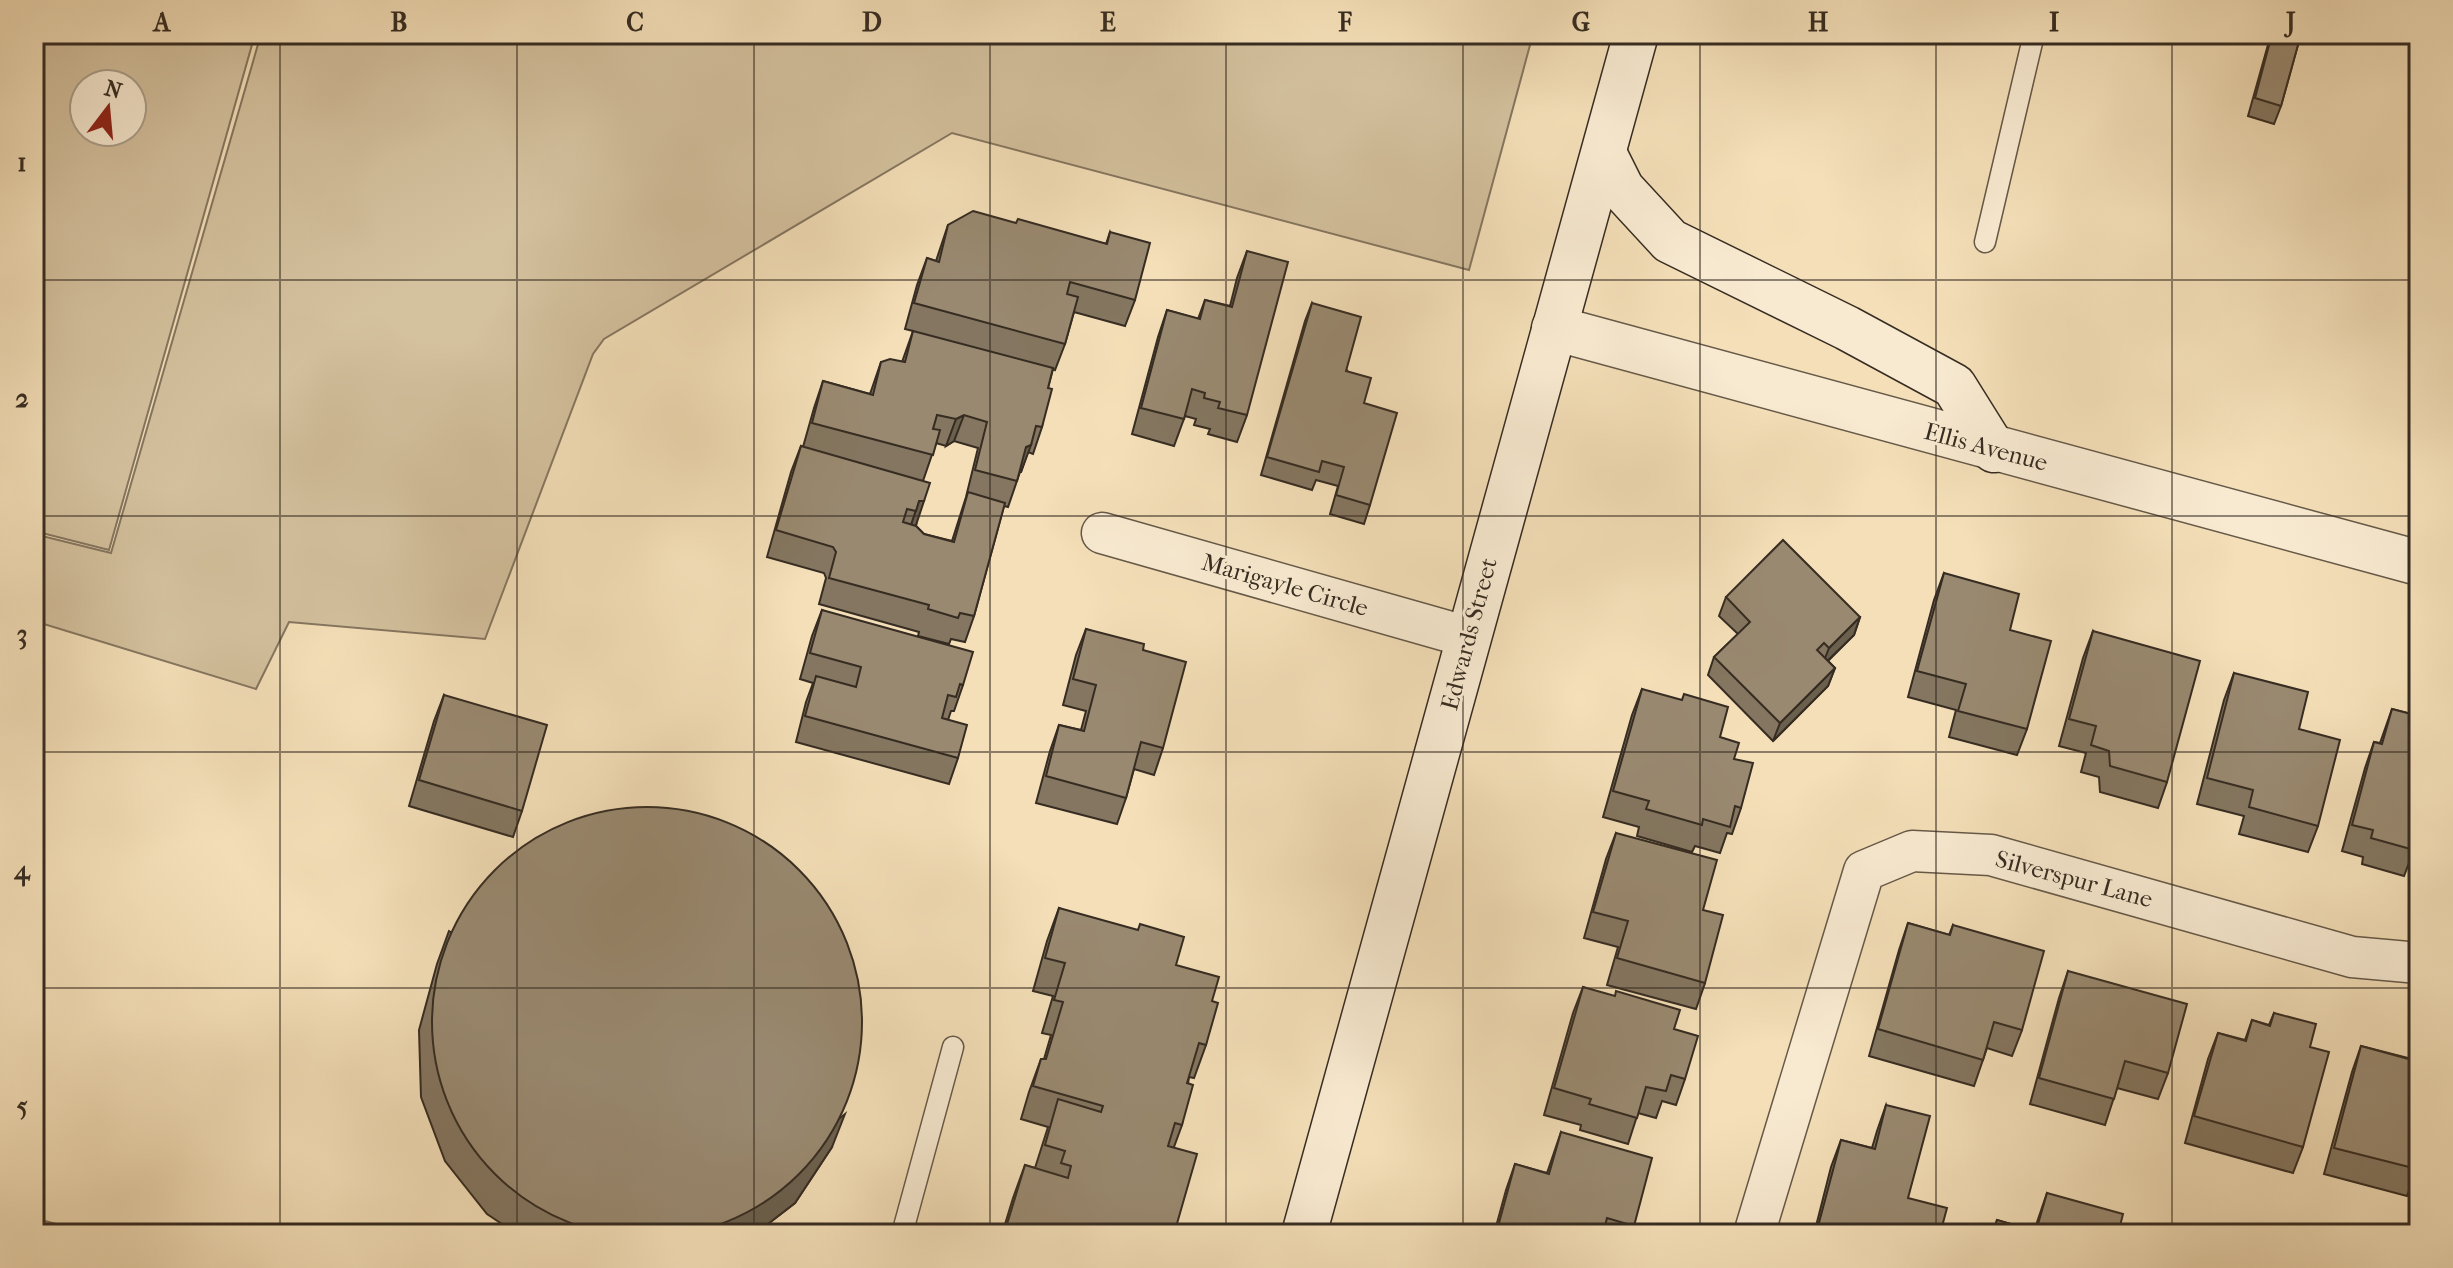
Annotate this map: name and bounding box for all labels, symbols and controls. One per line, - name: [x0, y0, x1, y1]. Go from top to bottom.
- text: A: [152, 7, 172, 38]
- text: B: [391, 7, 408, 38]
- text: C: [626, 7, 644, 38]
- text: D: [862, 7, 882, 38]
- text: E: [1100, 7, 1116, 38]
- text: F: [1337, 7, 1352, 38]
- text: G: [1572, 7, 1590, 38]
- text: H: [1808, 7, 1829, 38]
- text: I: [2049, 7, 2059, 38]
- text: J: [2283, 7, 2296, 38]
- north arrow: [68, 68, 148, 148]
- text: N: [102, 75, 125, 105]
- text: 1: [17, 147, 27, 178]
- text: 2: [15, 383, 29, 414]
- street label: Ellis Avenue: [1921, 417, 2051, 477]
- street label: Marigayle Circle: [1198, 548, 1372, 622]
- street label: Edwards Street: [1435, 554, 1503, 713]
- text: 3: [17, 619, 27, 650]
- street label: Silverspur Lane: [1992, 845, 2156, 913]
- text: 4: [13, 855, 31, 887]
- text: 5: [16, 1091, 28, 1122]

